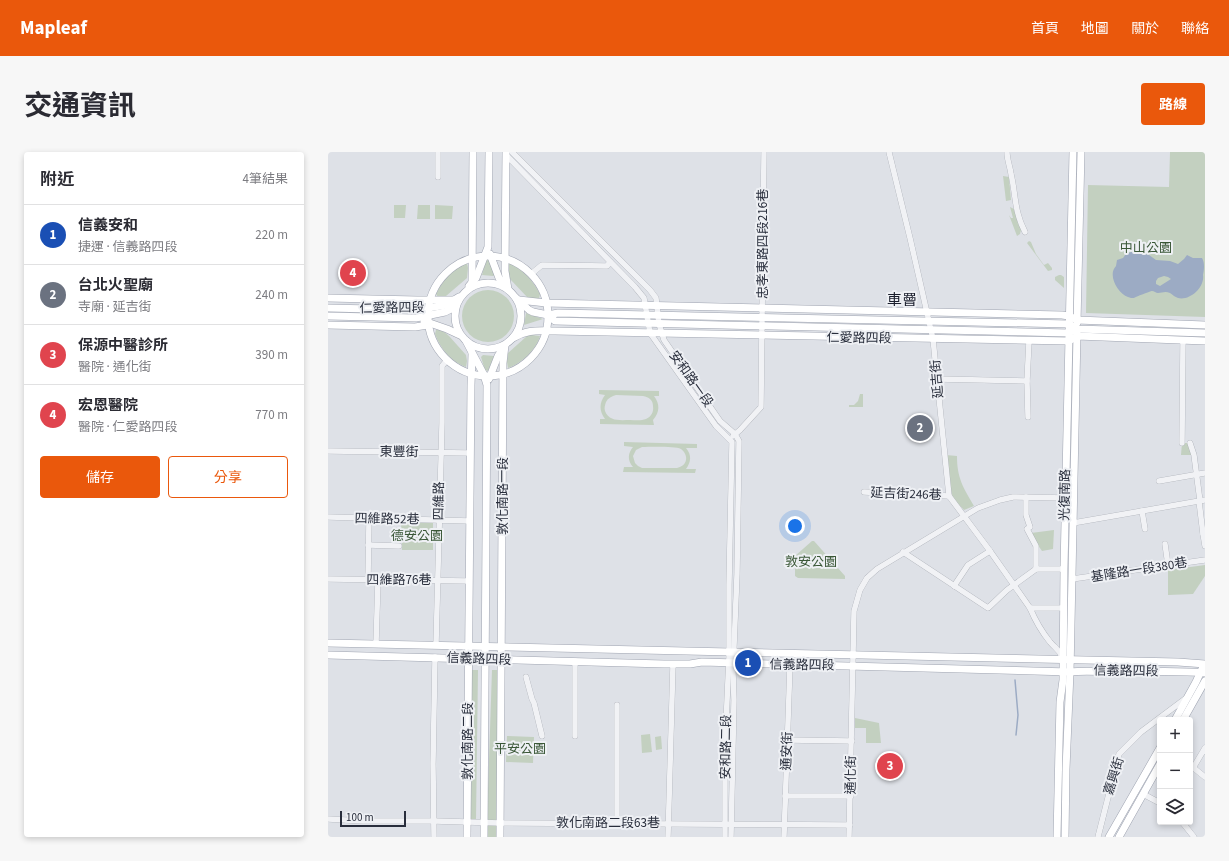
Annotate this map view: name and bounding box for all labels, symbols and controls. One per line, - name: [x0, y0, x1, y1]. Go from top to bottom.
- text: Mapleaf: [20, 15, 87, 42]
- text: 首頁: [1031, 19, 1059, 39]
- text: 地圖: [1081, 19, 1109, 39]
- text: 關於: [1131, 19, 1159, 39]
- text: 聯絡: [1181, 19, 1209, 39]
- button: 路線: [1141, 83, 1205, 125]
- text: 交通資訊: [24, 86, 136, 126]
- text: 附近: [40, 168, 74, 192]
- text: 4筆結果: [243, 170, 288, 188]
- street label: 忠孝東路四段216巷: [754, 189, 772, 299]
- text: 信義安和: [78, 215, 138, 236]
- text: 1: [50, 226, 56, 244]
- text: 220 m: [255, 226, 288, 244]
- text: 捷運 · 信義路四段: [78, 238, 177, 256]
- park label: 中山公園: [1120, 239, 1172, 257]
- pin: 4: [340, 258, 366, 288]
- text: 台北火聖廟: [78, 275, 153, 296]
- text: 2: [50, 286, 56, 304]
- text: 240 m: [255, 286, 288, 304]
- district label: 車罾: [887, 290, 917, 311]
- text: 寺廟 · 延吉街: [78, 298, 151, 316]
- street label: 仁愛路四段: [359, 298, 425, 318]
- street label: 仁愛路四段: [826, 328, 892, 348]
- text: 保源中醫診所: [78, 335, 168, 356]
- text: 3: [50, 346, 56, 364]
- text: 390 m: [255, 346, 288, 364]
- street label: 安和路一段: [665, 347, 717, 411]
- text: 醫院 · 通化街: [78, 358, 151, 376]
- street label: 延吉街: [926, 359, 948, 399]
- text: 宏恩醫院: [78, 395, 138, 416]
- text: 4: [50, 406, 56, 424]
- text: 770 m: [255, 406, 288, 424]
- pin: 2: [907, 413, 933, 443]
- text: 醫院 · 仁愛路四段: [78, 418, 177, 436]
- street label: 東豐街: [379, 443, 419, 461]
- button: 儲存: [40, 456, 160, 498]
- button: 分享: [168, 456, 288, 498]
- street label: 敦化南路一段: [494, 457, 512, 535]
- street label: 光復南路: [1056, 469, 1074, 521]
- street label: 四維路: [430, 481, 448, 521]
- street label: 延吉街246巷: [870, 484, 942, 504]
- street label: 四維路52巷: [354, 509, 420, 529]
- your location: [785, 516, 805, 536]
- park label: 德安公園: [391, 527, 443, 545]
- park label: 敦安公園: [785, 553, 837, 571]
- street label: 基隆路一段380巷: [1089, 553, 1189, 587]
- street label: 四維路76巷: [367, 571, 431, 589]
- pin: 1: [735, 648, 761, 678]
- street label: 信義路四段: [446, 649, 512, 669]
- street label: 信義路四段: [769, 655, 835, 675]
- street label: 信義路四段: [1093, 661, 1159, 681]
- street label: 敦化南路二段: [459, 702, 477, 780]
- street label: 安和路二段: [716, 714, 736, 780]
- map controls: [1157, 717, 1193, 825]
- button: +: [1157, 717, 1193, 753]
- street label: 通安街: [777, 731, 797, 771]
- park label: 平安公園: [494, 740, 546, 758]
- pin: 3: [877, 751, 903, 781]
- button: −: [1157, 753, 1193, 789]
- street label: 通化街: [842, 755, 860, 795]
- street label: 嘉興街: [1100, 755, 1128, 797]
- button: layers: [1157, 789, 1193, 825]
- scale bar: [340, 809, 406, 828]
- text: 100 m: [346, 810, 374, 825]
- street label: 敦化南路二段63巷: [556, 814, 660, 832]

